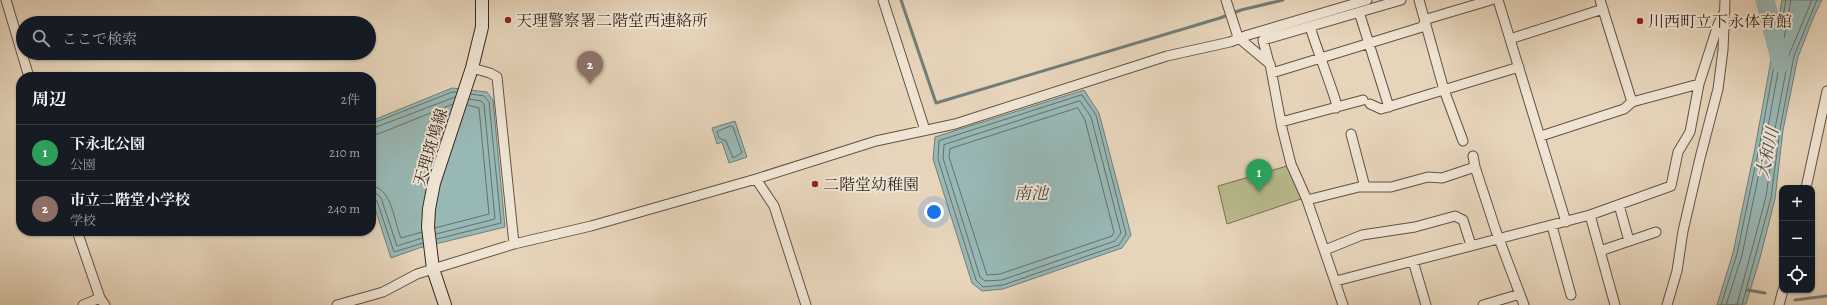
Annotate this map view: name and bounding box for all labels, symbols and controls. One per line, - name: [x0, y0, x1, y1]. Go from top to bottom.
- place label: 天理警察署二階堂西連絡所: [516, 10, 708, 32]
- place label: 川西町立下永体育館: [1648, 11, 1792, 33]
- marker: 天理警察署二階堂西連絡所: [503, 15, 513, 25]
- search box: [16, 16, 376, 60]
- marker: 川西町立下永体育館: [1635, 16, 1645, 26]
- icon: search: [30, 27, 52, 49]
- text: ここで検索: [62, 29, 137, 49]
- pin: 2: [577, 51, 603, 84]
- text: 周辺: [32, 88, 66, 111]
- text: 2件: [341, 91, 360, 108]
- street label: 天理斑鳩線: [409, 106, 453, 189]
- water label: 大和川: [1751, 124, 1784, 180]
- text: 下永北公園: [70, 134, 145, 154]
- text: 1: [43, 144, 47, 161]
- text: 210 m: [329, 144, 360, 161]
- text: 公園: [70, 156, 96, 173]
- pin: 1: [1246, 159, 1272, 192]
- place label: 二階堂幼稚園: [823, 174, 919, 196]
- marker: 二階堂幼稚園: [810, 179, 820, 189]
- water label: 南池: [1014, 182, 1050, 205]
- map controls: [1779, 185, 1815, 293]
- button: +: [1779, 185, 1815, 221]
- text: 市立二階堂小学校: [70, 190, 190, 210]
- text: 2: [42, 200, 48, 217]
- text: 240 m: [328, 200, 360, 217]
- your location: [924, 202, 944, 222]
- text: 学校: [70, 212, 96, 229]
- button: −: [1779, 221, 1815, 257]
- button: locate: [1779, 257, 1815, 293]

